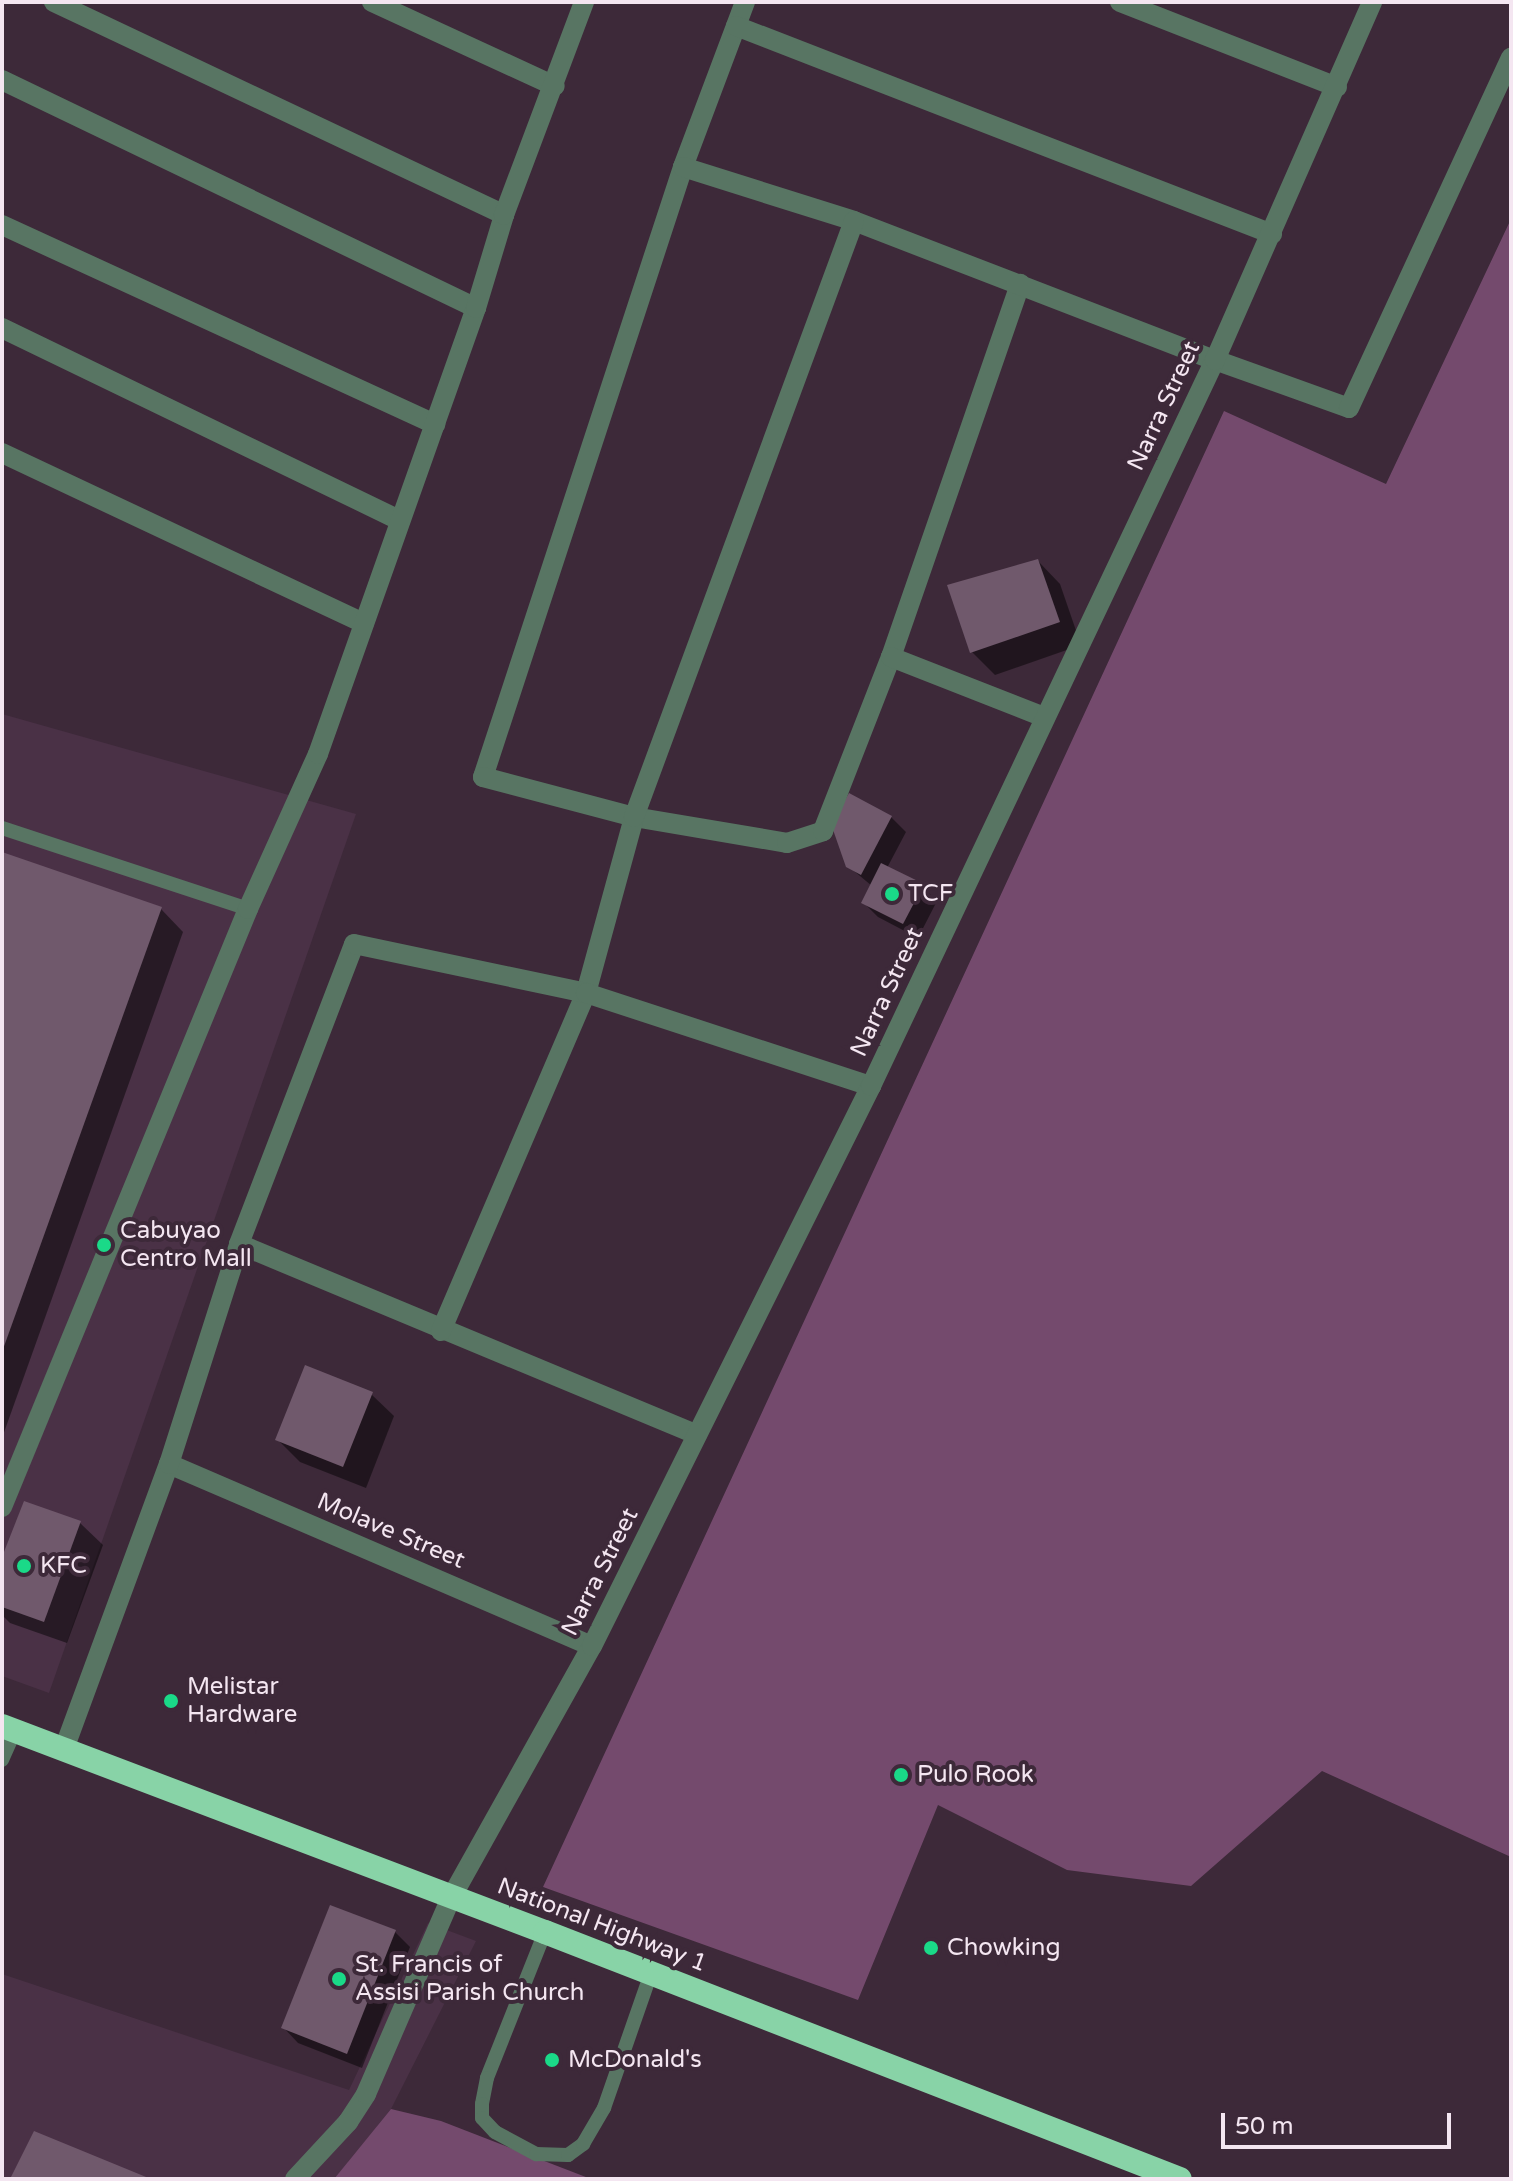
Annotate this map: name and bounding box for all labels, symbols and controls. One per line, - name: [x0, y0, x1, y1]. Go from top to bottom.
- street label: Narra Street: [1121, 337, 1207, 475]
- place label: TCF: [908, 880, 953, 908]
- marker: TCF: [883, 885, 901, 903]
- street label: Narra Street: [844, 923, 930, 1061]
- place label: Cabuyao Centro Mall: [120, 1217, 252, 1273]
- marker: Cabuyao Centro Mall: [95, 1236, 113, 1254]
- street label: Molave Street: [313, 1487, 469, 1575]
- street label: Narra Street: [556, 1503, 644, 1641]
- place label: KFC: [40, 1552, 87, 1580]
- marker: KFC: [15, 1557, 33, 1575]
- place label: Melistar Hardware: [187, 1673, 297, 1729]
- marker: Melistar Hardware: [162, 1692, 180, 1710]
- place label: Pulo Rook: [917, 1761, 1034, 1789]
- marker: Pulo Rook: [892, 1766, 910, 1784]
- street label: National Highway 1: [493, 1872, 711, 1978]
- place label: Chowking: [947, 1934, 1061, 1962]
- marker: Chowking: [922, 1939, 940, 1957]
- place label: St. Francis of Assisi Parish Church: [355, 1951, 584, 2007]
- marker: St. Francis of Assisi Parish Church: [330, 1970, 348, 1988]
- place label: McDonald's: [568, 2046, 702, 2074]
- marker: McDonald's: [543, 2051, 561, 2069]
- scale bar: [1225, 2097, 1455, 2147]
- text: 50 m: [1235, 2112, 1293, 2141]

